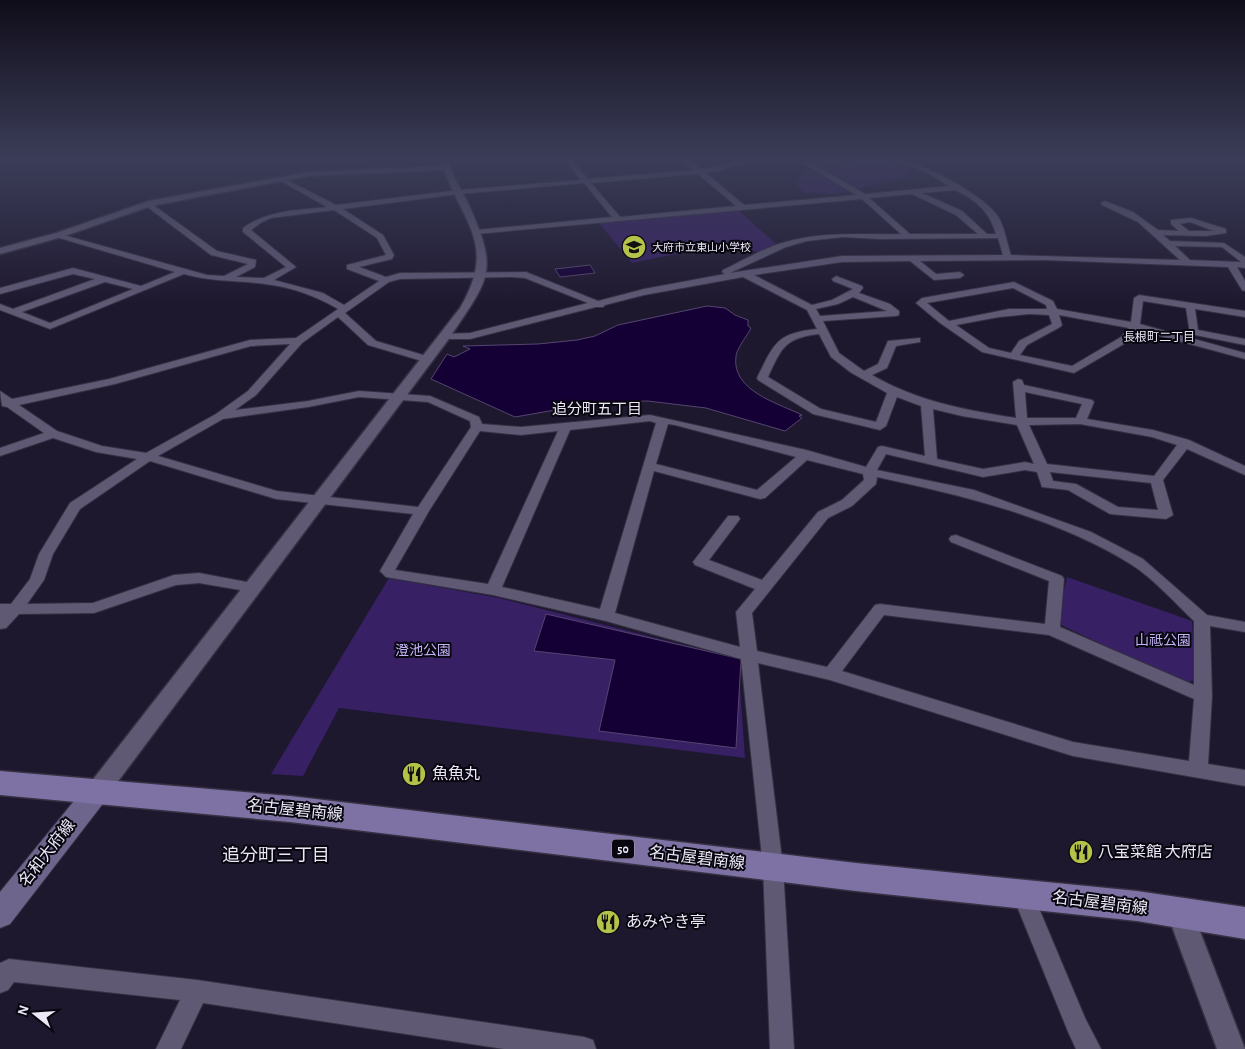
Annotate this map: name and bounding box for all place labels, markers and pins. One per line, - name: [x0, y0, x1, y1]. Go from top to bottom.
- school or university icon: 大府市立東山小学校: [621, 234, 647, 260]
- place label: 大府市立東山小学校: [652, 241, 751, 253]
- restaurant icon: 魚魚丸: [401, 761, 427, 787]
- place label: 魚魚丸: [432, 764, 480, 782]
- restaurant icon: 八宝菜館 大府店: [1068, 839, 1094, 865]
- place label: 八宝菜館 大府店: [1098, 844, 1213, 860]
- restaurant icon: あみやき亭: [595, 909, 621, 935]
- place label: あみやき亭: [626, 913, 706, 930]

